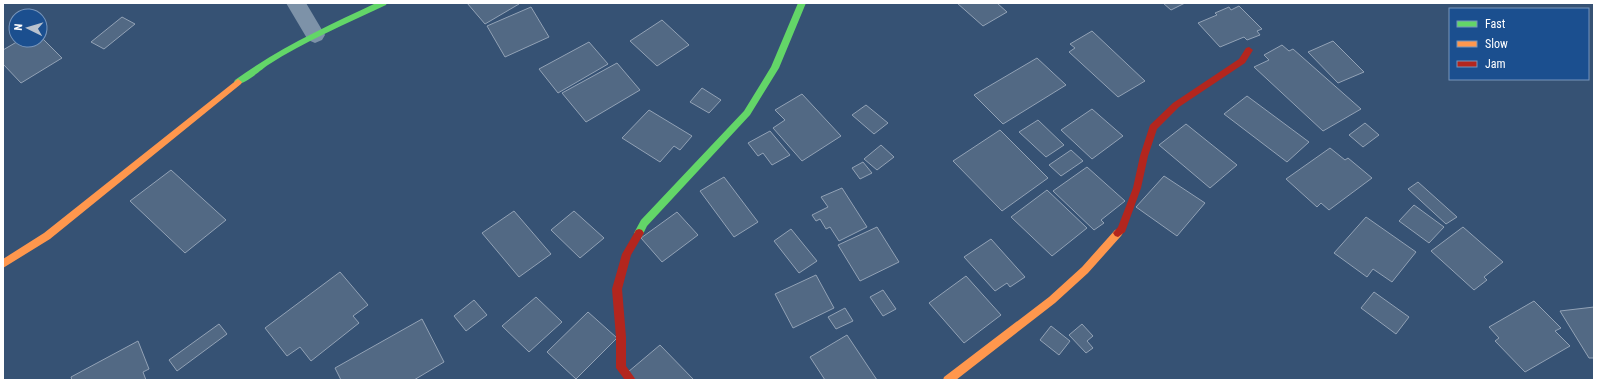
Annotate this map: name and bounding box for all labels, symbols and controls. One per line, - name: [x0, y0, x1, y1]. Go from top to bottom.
- north arrow: [8, 8, 48, 48]
- legend: [1449, 8, 1589, 80]
- text: Fast: [1485, 17, 1506, 31]
- text: N: [12, 23, 25, 31]
- text: Slow: [1485, 37, 1508, 51]
- text: Jam: [1485, 57, 1506, 71]

